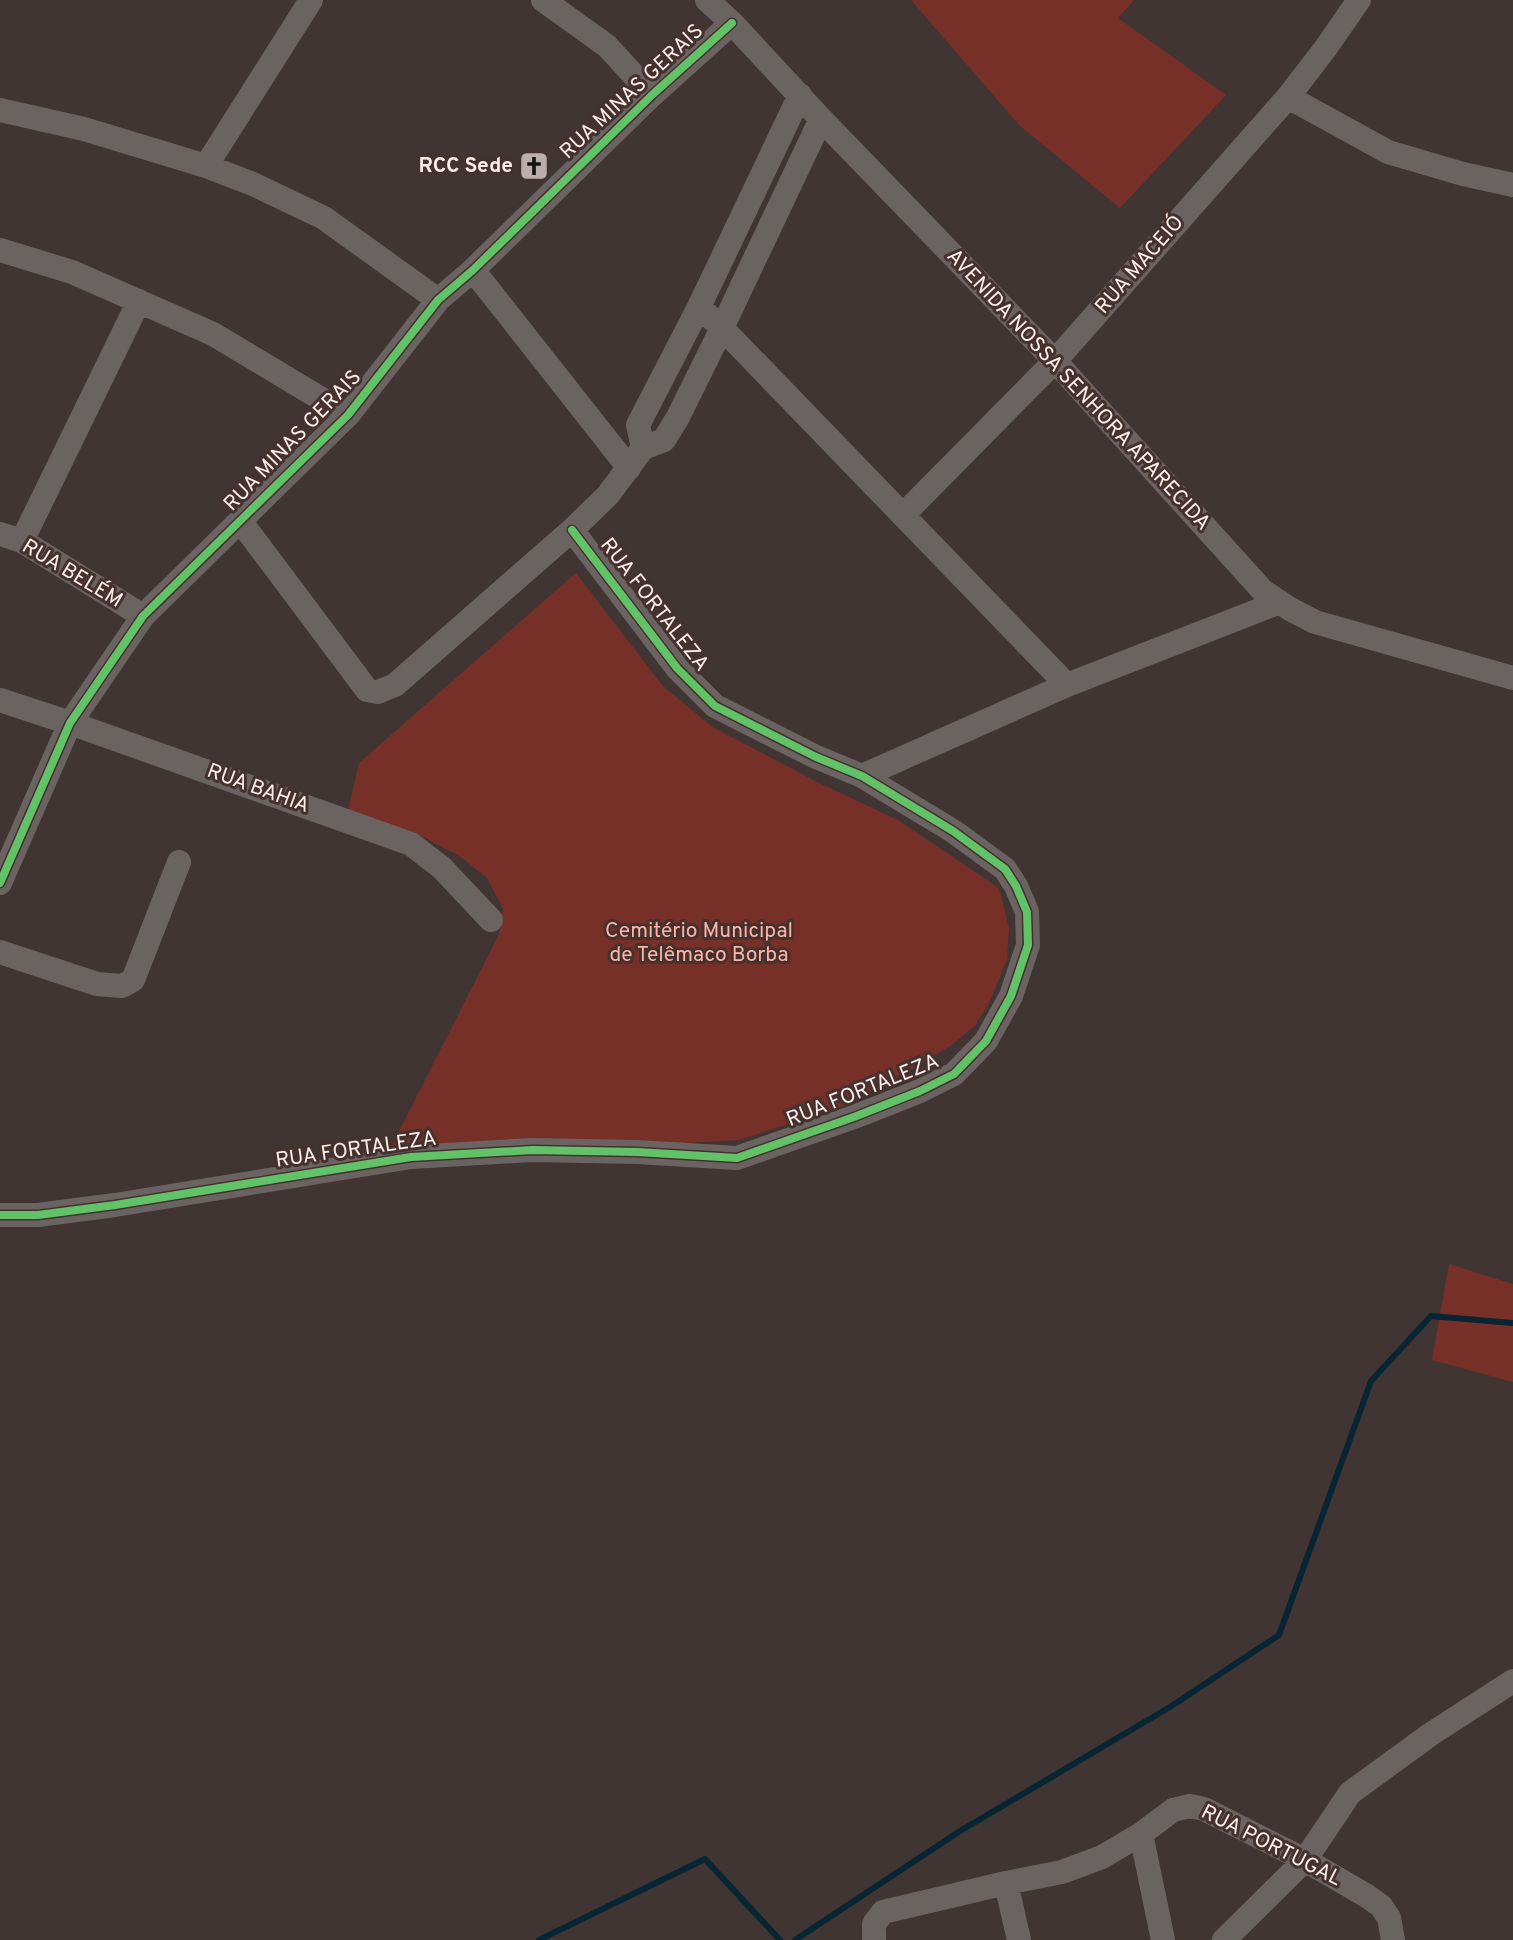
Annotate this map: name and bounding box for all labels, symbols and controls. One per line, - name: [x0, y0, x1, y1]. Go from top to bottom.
- street label: RUA MINAS GERAIS: [554, 18, 710, 166]
- church icon: RCC Sede: [518, 150, 550, 182]
- place label: RCC Sede: [419, 153, 513, 180]
- street label: RUA MACEIÓ: [1089, 209, 1190, 320]
- street label: AVENIDA NOSSA SENHORA APARECIDA: [940, 243, 1216, 537]
- street label: RUA MINAS GERAIS: [218, 364, 368, 518]
- street label: RUA BELÉM: [17, 532, 128, 615]
- street label: RUA FORTALEZA: [593, 533, 715, 677]
- street label: RUA BAHIA: [203, 758, 313, 820]
- park label: Cemitério Municipal de Telêmaco Borba: [605, 918, 793, 969]
- street label: RUA FORTALEZA: [783, 1048, 943, 1134]
- street label: RUA FORTALEZA: [274, 1125, 438, 1175]
- street label: RUA PORTUGAL: [1196, 1799, 1346, 1893]

